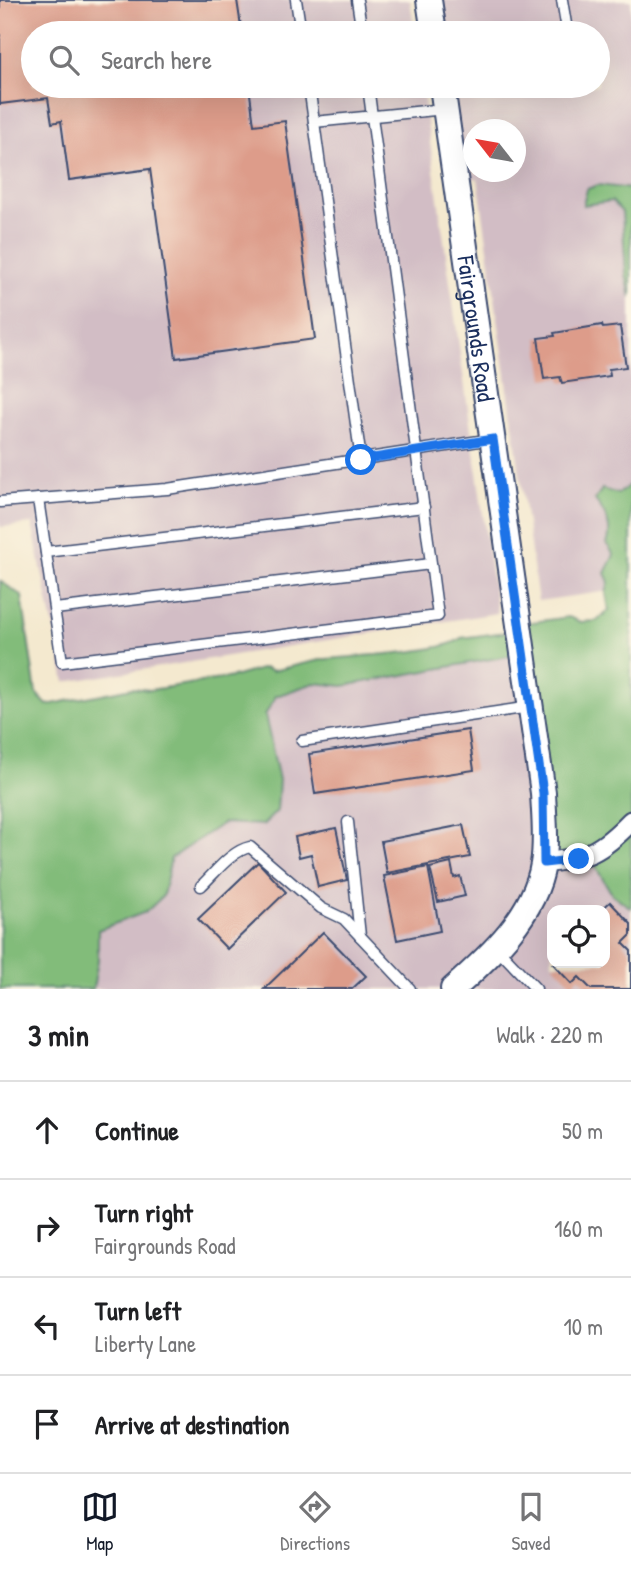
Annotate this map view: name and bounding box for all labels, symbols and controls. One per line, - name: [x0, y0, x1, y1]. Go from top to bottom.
- search box: [21, 21, 610, 98]
- icon: search: [45, 41, 83, 79]
- text: Search here: [101, 42, 212, 77]
- north arrow: [463, 119, 526, 182]
- street label: Fairgrounds Road: [450, 253, 503, 403]
- route start: [345, 444, 376, 475]
- route end: [563, 843, 594, 874]
- map controls: [547, 905, 610, 968]
- button: locate: [547, 905, 610, 968]
- text: 3 min: [28, 1015, 89, 1055]
- text: Walk · 220 m: [496, 1019, 603, 1050]
- icon: ahead: [28, 1111, 66, 1149]
- text: Continue: [95, 1113, 179, 1148]
- text: 50 m: [562, 1115, 603, 1146]
- text: Turn right: [95, 1195, 193, 1230]
- icon: right: [28, 1209, 66, 1247]
- text: 160 m: [554, 1213, 603, 1244]
- text: Fairgrounds Road: [95, 1230, 235, 1261]
- text: Turn left: [95, 1293, 181, 1328]
- icon: left: [28, 1307, 66, 1345]
- text: 10 m: [563, 1311, 603, 1342]
- text: Liberty Lane: [95, 1328, 196, 1359]
- icon: arrive: [28, 1405, 66, 1443]
- text: Arrive at destination: [95, 1407, 290, 1442]
- tab: Map: [81, 1488, 119, 1556]
- tab: Directions: [280, 1488, 350, 1556]
- tab: Saved: [512, 1488, 550, 1556]

